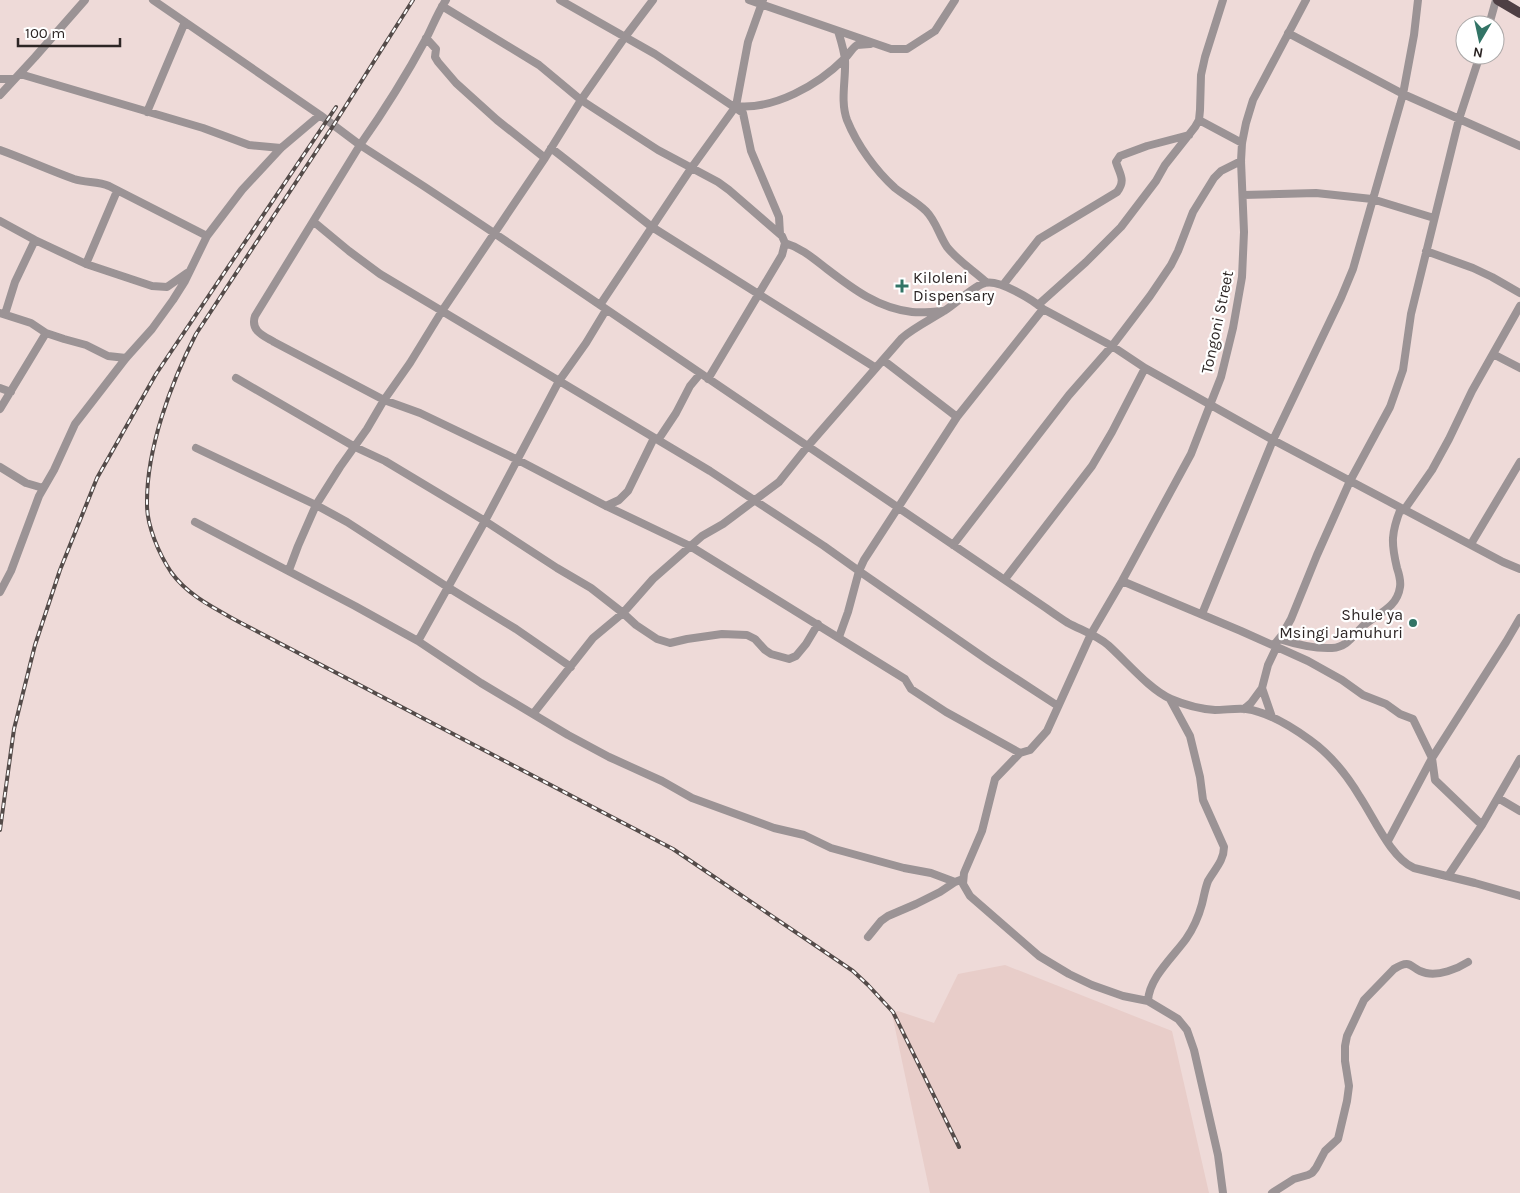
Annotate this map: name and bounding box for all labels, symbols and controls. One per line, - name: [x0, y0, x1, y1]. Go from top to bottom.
- scale bar: [18, 15, 120, 47]
- north arrow: [1455, 15, 1505, 65]
- text: 100 m: [25, 24, 65, 42]
- text: N: [1472, 43, 1484, 62]
- place label: Kiloleni Dispensary: [913, 268, 995, 305]
- street label: Tongoni Street: [1197, 269, 1237, 375]
- marker: Kiloleni Dispensary: [895, 279, 909, 293]
- place label: Shule ya Msingi Jamuhuri: [1279, 605, 1403, 642]
- marker: Shule ya Msingi Jamuhuri: [1407, 617, 1419, 629]

